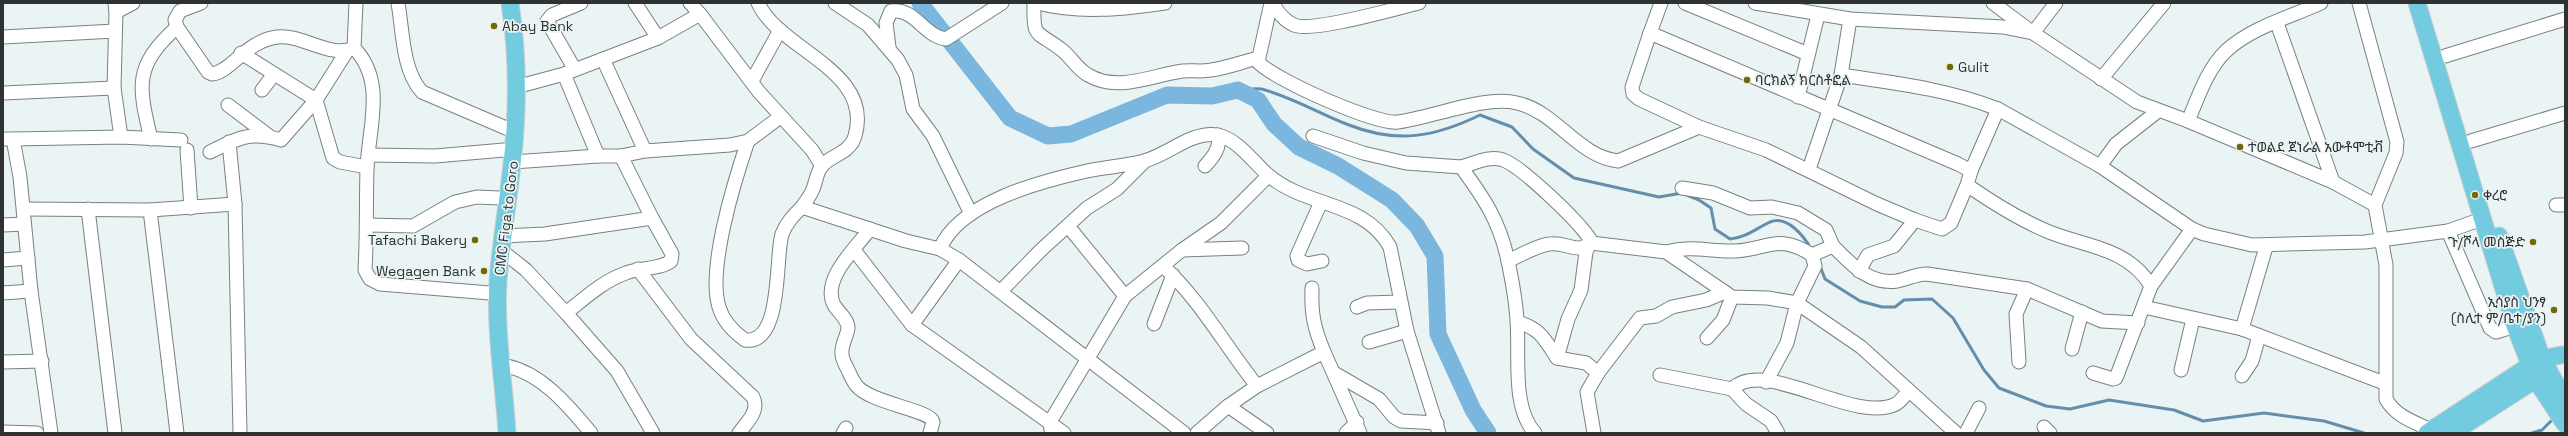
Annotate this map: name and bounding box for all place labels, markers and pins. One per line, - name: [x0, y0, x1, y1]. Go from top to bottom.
- place label: Abay Bank: [502, 17, 574, 35]
- marker: Abay Bank: [489, 21, 499, 31]
- place label: Gulit: [1958, 58, 1989, 76]
- marker: Gulit: [1945, 62, 1955, 72]
- place label: ባርክልኝ ክርስቶፎል: [1755, 71, 1852, 89]
- marker: ባርክልኝ ክርስቶፎል: [1742, 75, 1752, 85]
- place label: ተወልደ ጀነራል አውቶሞቲቭ: [2248, 138, 2383, 156]
- marker: ተወልደ ጀነራል አውቶሞቲቭ: [2235, 142, 2245, 152]
- place label: ቀረሮ: [2483, 186, 2508, 204]
- marker: ቀረሮ: [2470, 190, 2480, 200]
- place label: Tafachi Bakery: [368, 231, 467, 249]
- place label: ጉ/ሾላ መስጅድ: [2448, 233, 2525, 251]
- marker: Tafachi Bakery: [470, 235, 480, 245]
- marker: ጉ/ሾላ መስጅድ: [2528, 237, 2538, 247]
- place label: Wegagen Bank: [376, 262, 476, 280]
- marker: Wegagen Bank: [479, 266, 489, 276]
- place label: ኢሳያስ ህንፃ (ስሊተ ም/ቤተ/ያን): [2451, 293, 2546, 327]
- marker: ኢሳያስ ህንፃ (ስሊተ ም/ቤተ/ያን): [2549, 305, 2559, 315]

